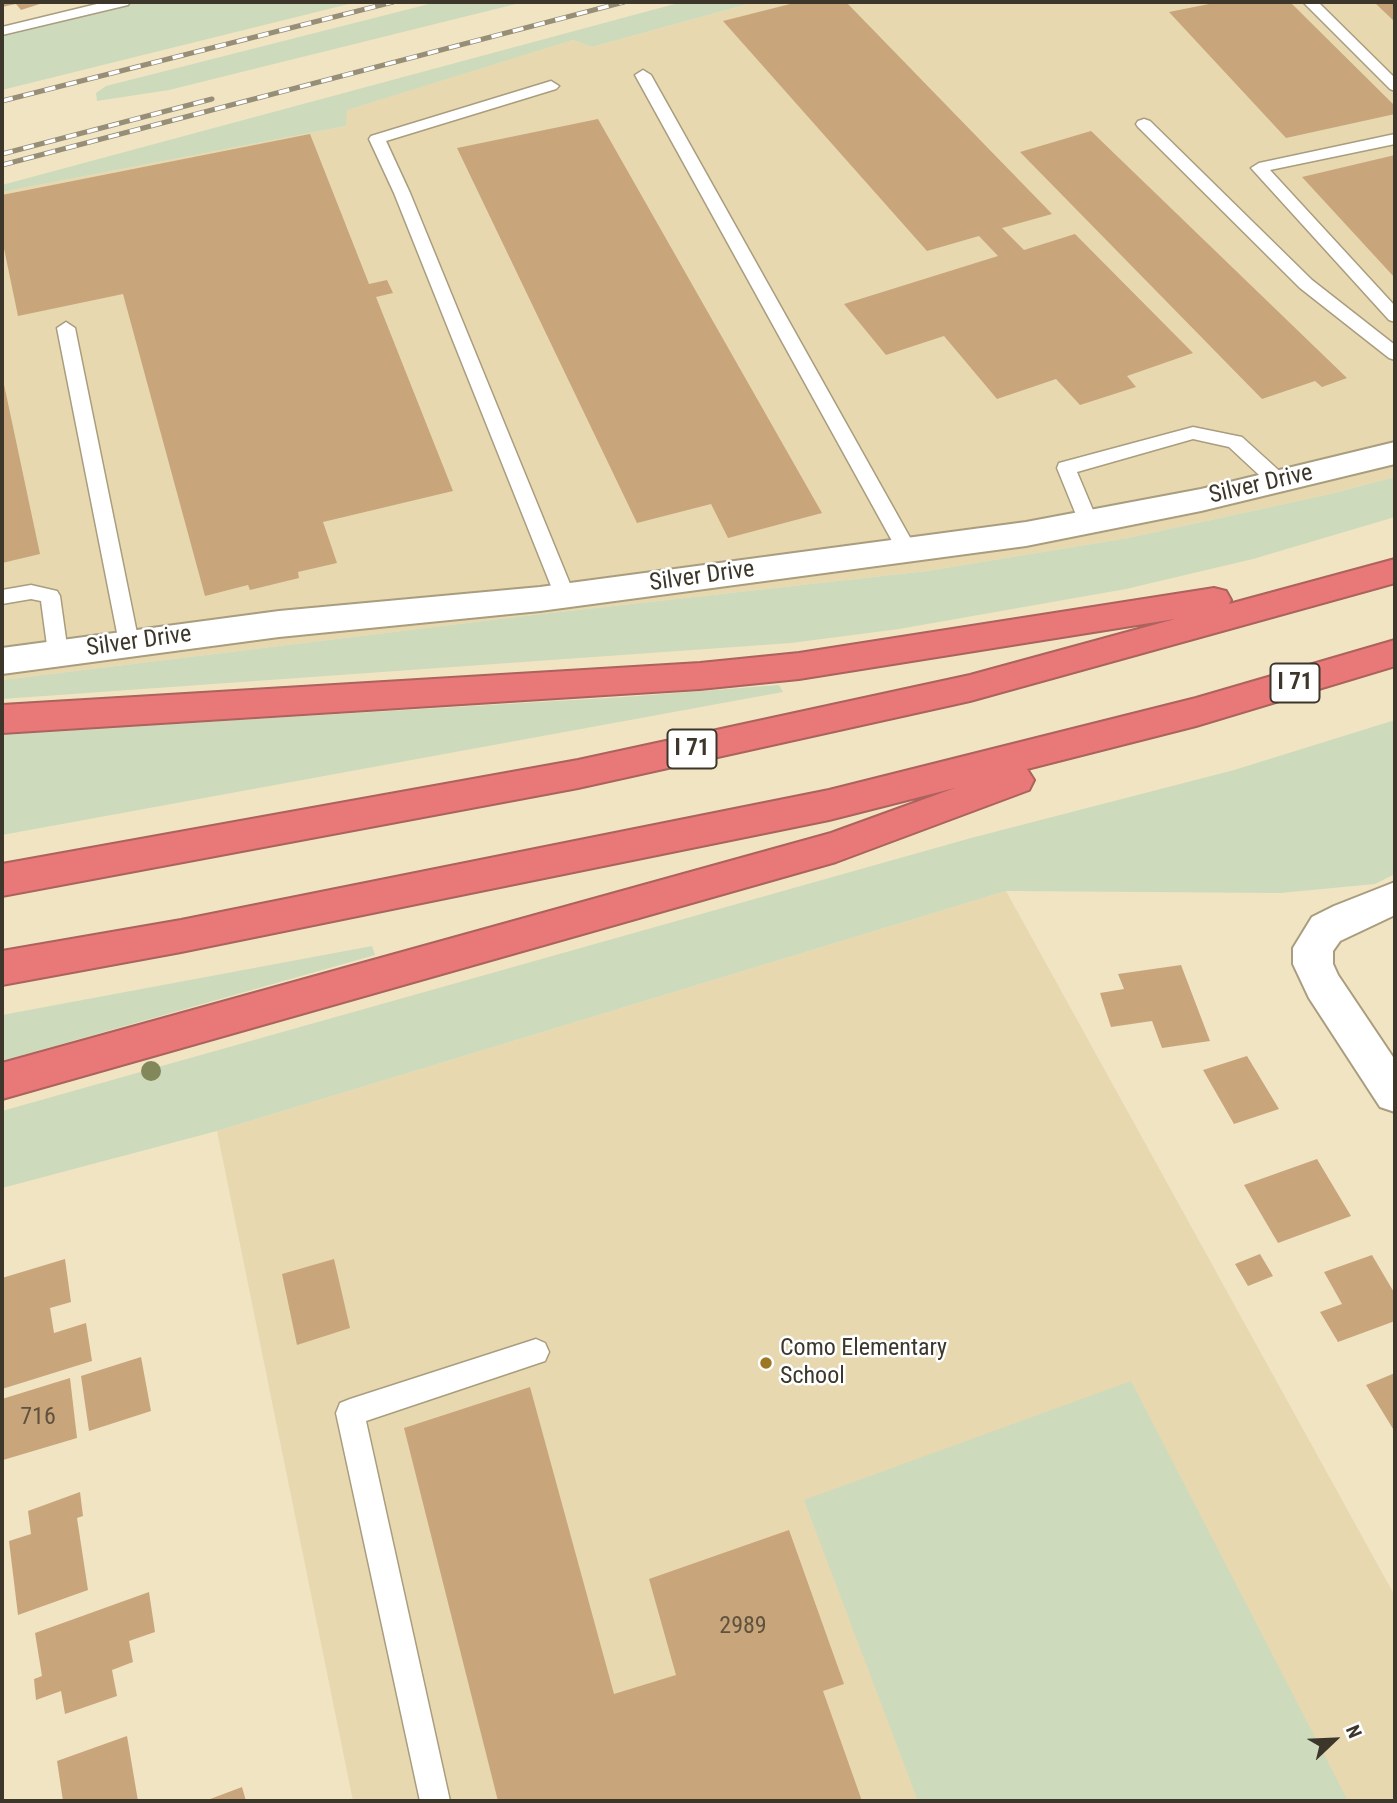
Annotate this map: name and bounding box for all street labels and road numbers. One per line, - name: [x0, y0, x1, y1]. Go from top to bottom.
- street label: Silver Drive: [1206, 459, 1316, 511]
- street label: Silver Drive: [648, 555, 756, 599]
- street label: Silver Drive: [85, 620, 193, 664]
- road number: I 71: [1270, 664, 1320, 702]
- road number: I 71: [668, 730, 716, 768]

